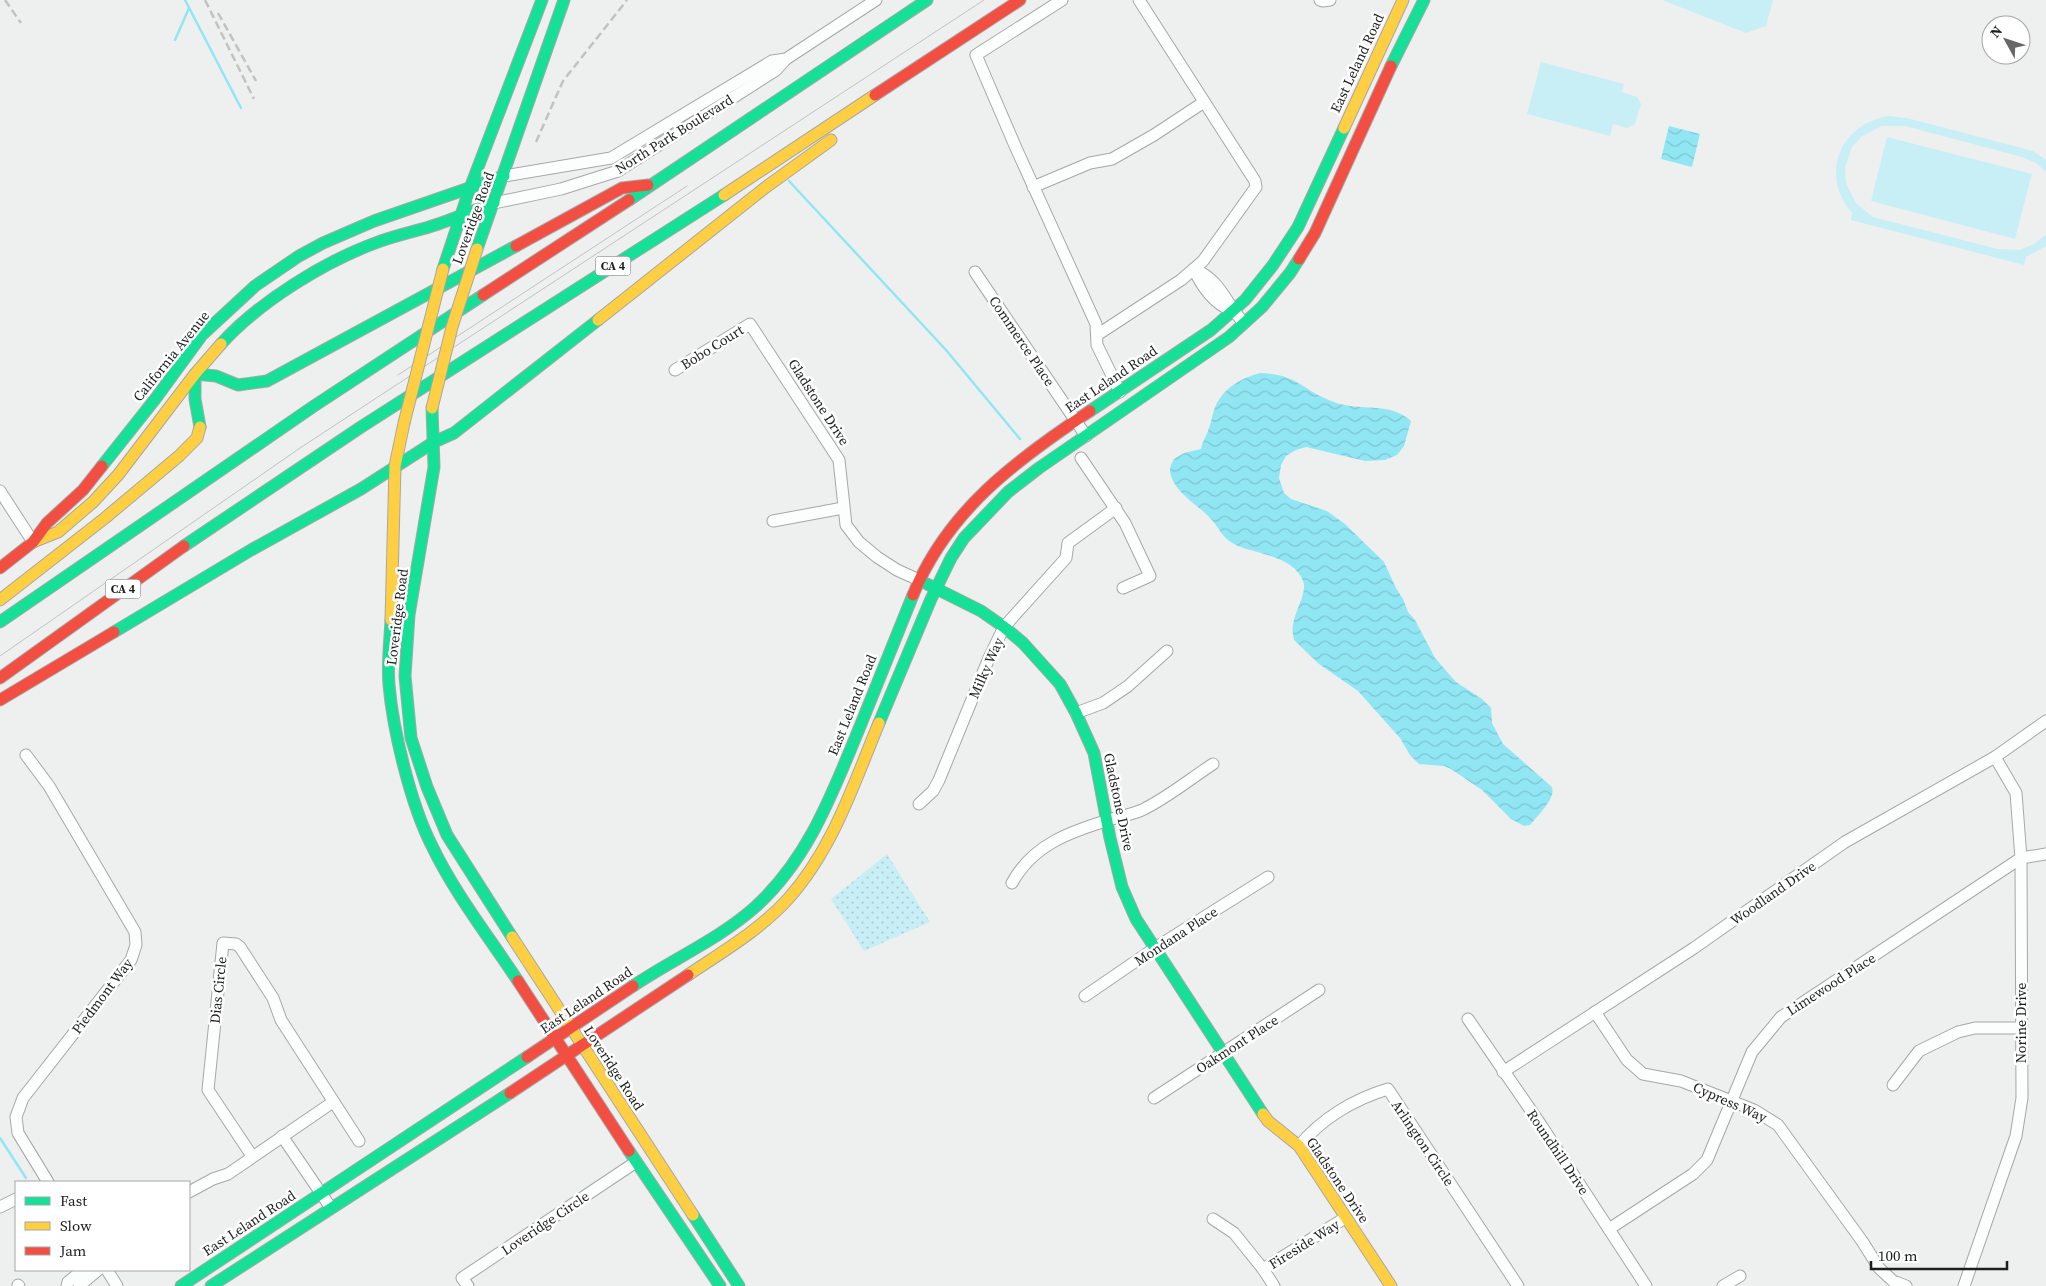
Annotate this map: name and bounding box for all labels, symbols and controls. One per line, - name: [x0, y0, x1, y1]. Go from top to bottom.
- street label: East Leland Road: [1325, 10, 1389, 116]
- north arrow: [1981, 15, 2031, 65]
- text: N: [1985, 21, 2007, 42]
- street label: North Park Boulevard: [611, 90, 737, 178]
- street label: Loveridge Road: [447, 169, 499, 267]
- road number: CA 4: [596, 256, 630, 276]
- street label: Commerce Place: [984, 292, 1060, 390]
- street label: California Avenue: [128, 306, 214, 406]
- street label: Bobo Court: [677, 320, 748, 374]
- street label: East Leland Road: [1061, 341, 1161, 417]
- street label: Gladstone Drive: [783, 355, 855, 449]
- street label: Loveridge Road: [381, 568, 413, 666]
- road number: CA 4: [106, 580, 140, 598]
- street label: Milky Way: [964, 633, 1009, 702]
- street label: East Leland Road: [823, 651, 881, 758]
- street label: Gladstone Drive: [1099, 751, 1139, 853]
- street label: Woodland Drive: [1726, 856, 1820, 930]
- street label: Mondana Place: [1130, 902, 1222, 970]
- street label: Limewood Place: [1783, 948, 1879, 1020]
- street label: Piedmont Way: [67, 953, 138, 1038]
- street label: Dias Circle: [205, 955, 231, 1025]
- street label: East Leland Road: [536, 962, 636, 1038]
- street label: Norine Drive: [2011, 983, 2031, 1063]
- street label: Oakmont Place: [1192, 1010, 1282, 1078]
- street label: Loveridge Road: [579, 1022, 649, 1114]
- street label: Cypress Way: [1690, 1077, 1771, 1127]
- street label: Arlington Circle: [1387, 1096, 1459, 1190]
- street label: Roundhill Drive: [1522, 1105, 1594, 1199]
- street label: Gladstone Drive: [1302, 1133, 1374, 1227]
- legend: [15, 1181, 190, 1271]
- street label: East Leland Road: [199, 1185, 299, 1261]
- street label: Loveridge Circle: [497, 1186, 593, 1260]
- text: Fast: [60, 1190, 87, 1211]
- street label: Fireside Way: [1265, 1214, 1344, 1274]
- text: Slow: [60, 1215, 92, 1236]
- scale bar: [1871, 1238, 2007, 1270]
- text: Jam: [59, 1240, 87, 1261]
- text: 100 m: [1878, 1245, 1918, 1266]

